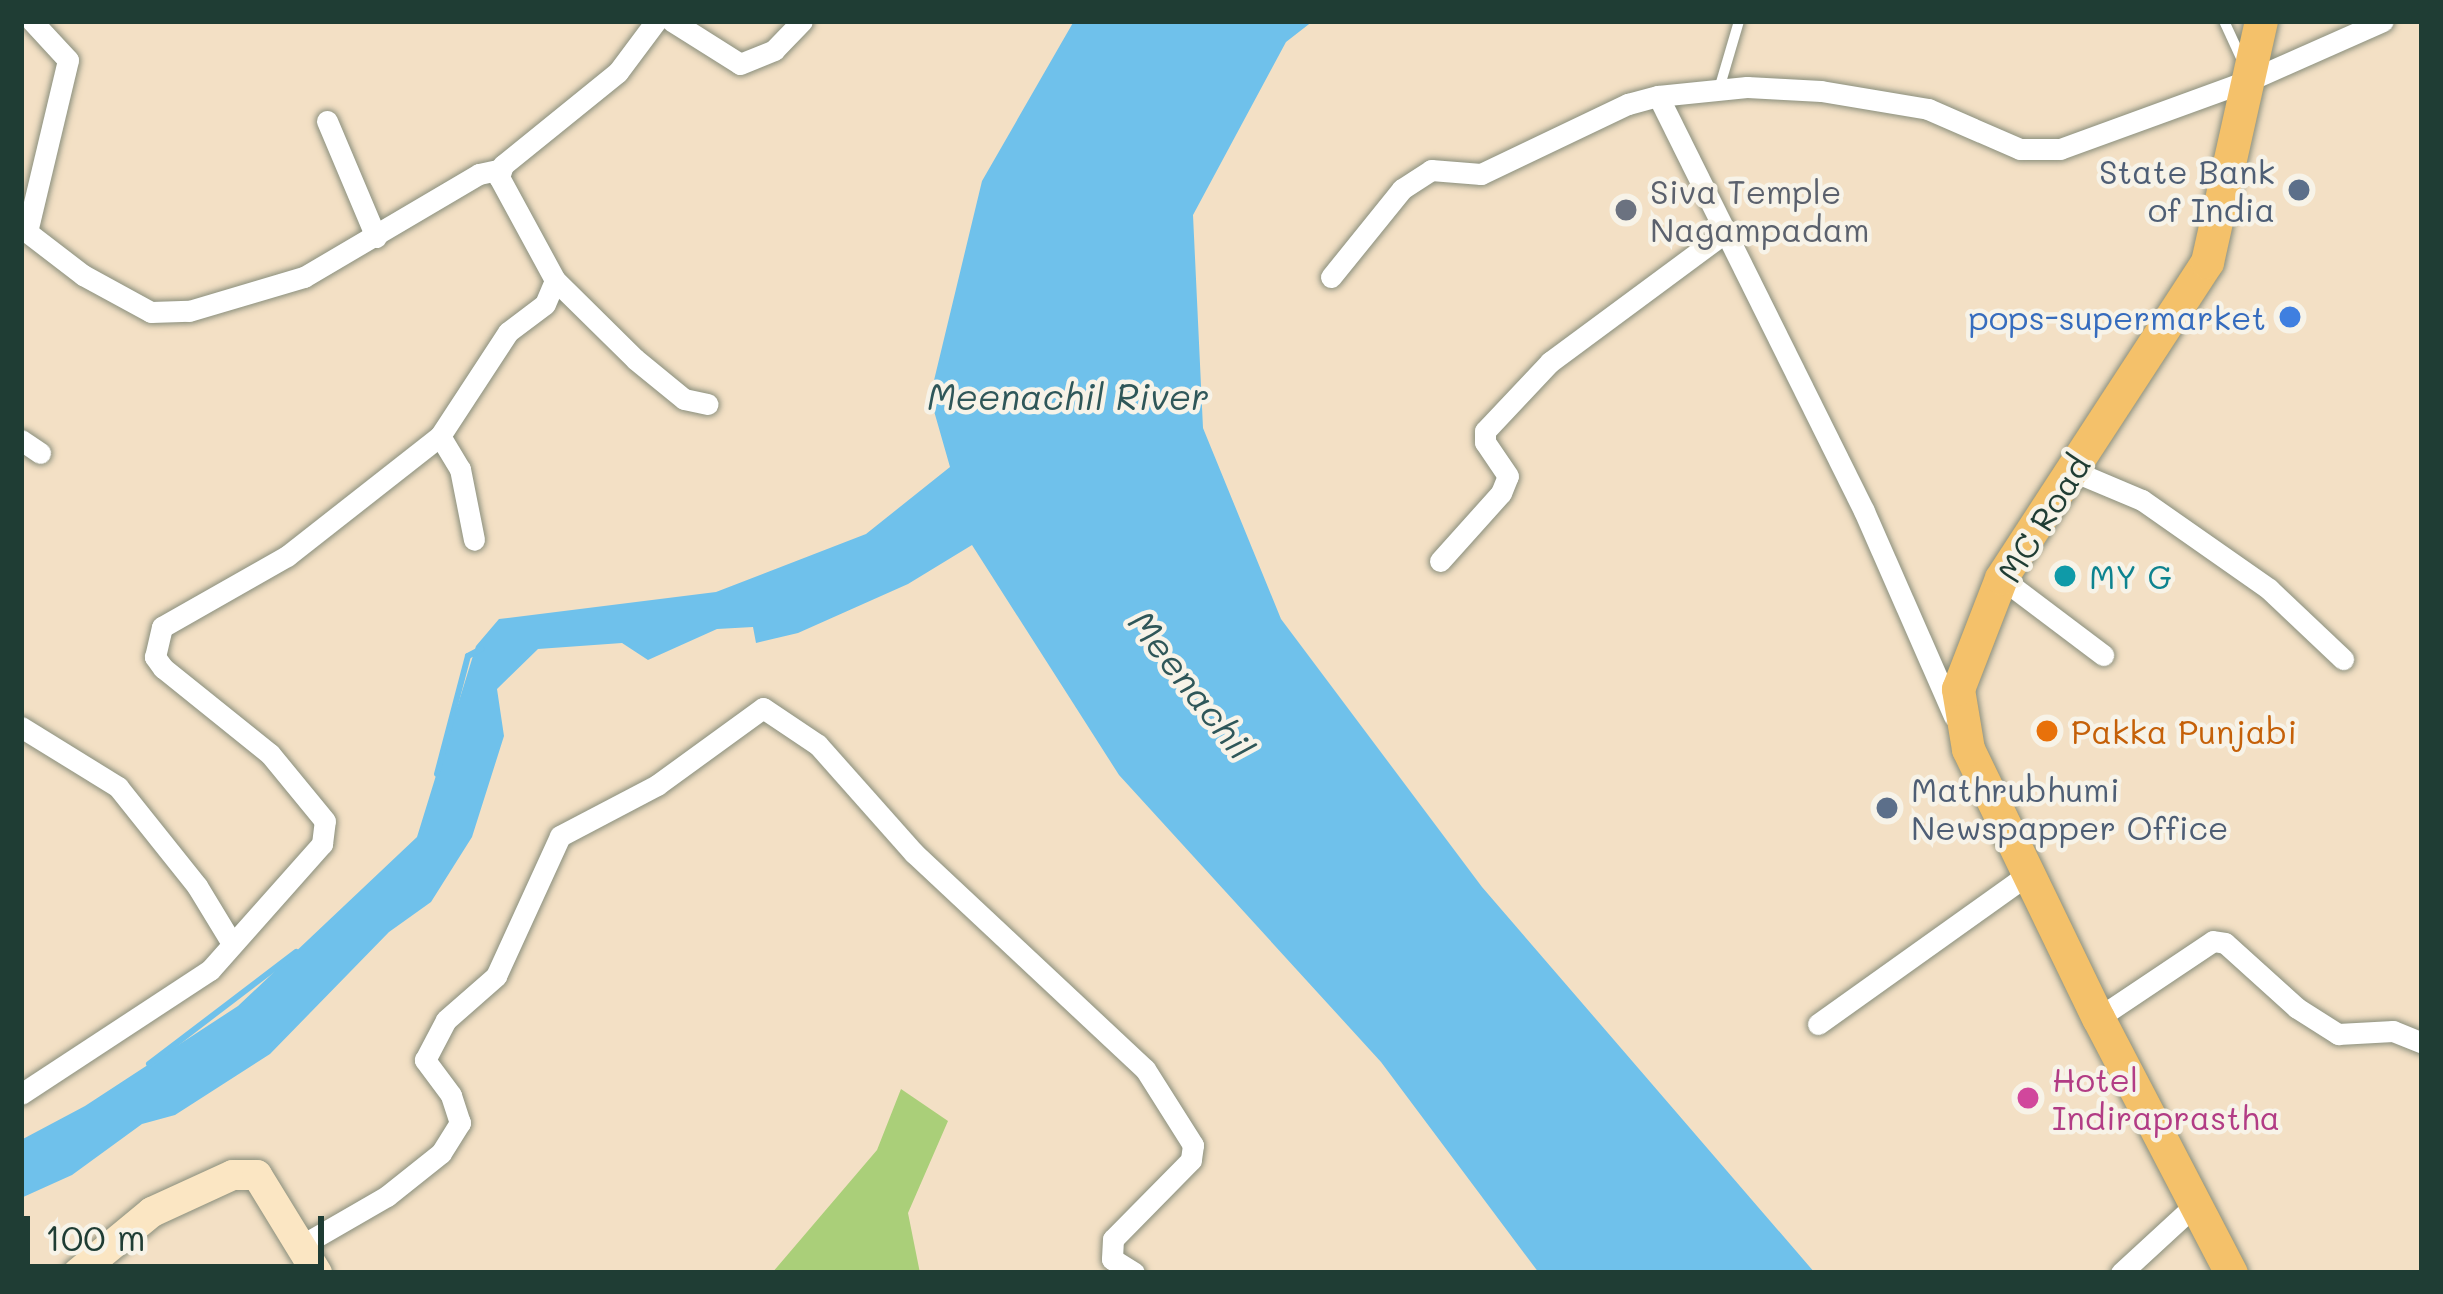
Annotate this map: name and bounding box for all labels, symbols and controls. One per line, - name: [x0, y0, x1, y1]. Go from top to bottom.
- place label: State Bank of India: [2099, 151, 2275, 229]
- place label: Siva Temple Nagampadam: [1650, 171, 1870, 249]
- marker: State Bank of India: [2286, 177, 2312, 203]
- marker: Siva Temple Nagampadam: [1613, 197, 1639, 223]
- place label: pops-supermarket: [1968, 297, 2266, 337]
- marker: pops-supermarket: [2277, 304, 2303, 330]
- water label: Meenachil River: [927, 374, 1209, 418]
- street label: MC Road: [1988, 447, 2098, 589]
- place label: MY G: [2089, 556, 2172, 596]
- marker: MY G: [2052, 563, 2078, 589]
- water label: Meenachil: [1120, 601, 1264, 767]
- place label: Pakka Punjabi: [2071, 711, 2297, 751]
- marker: Pakka Punjabi: [2034, 718, 2060, 744]
- place label: Mathrubhumi Newspapper Office: [1911, 769, 2228, 847]
- marker: Mathrubhumi Newspapper Office: [1874, 795, 1900, 821]
- place label: Hotel Indiraprastha: [2052, 1059, 2280, 1137]
- marker: Hotel Indiraprastha: [2015, 1085, 2041, 1111]
- scale bar: [30, 1192, 330, 1266]
- text: 100 m: [45, 1213, 146, 1260]

